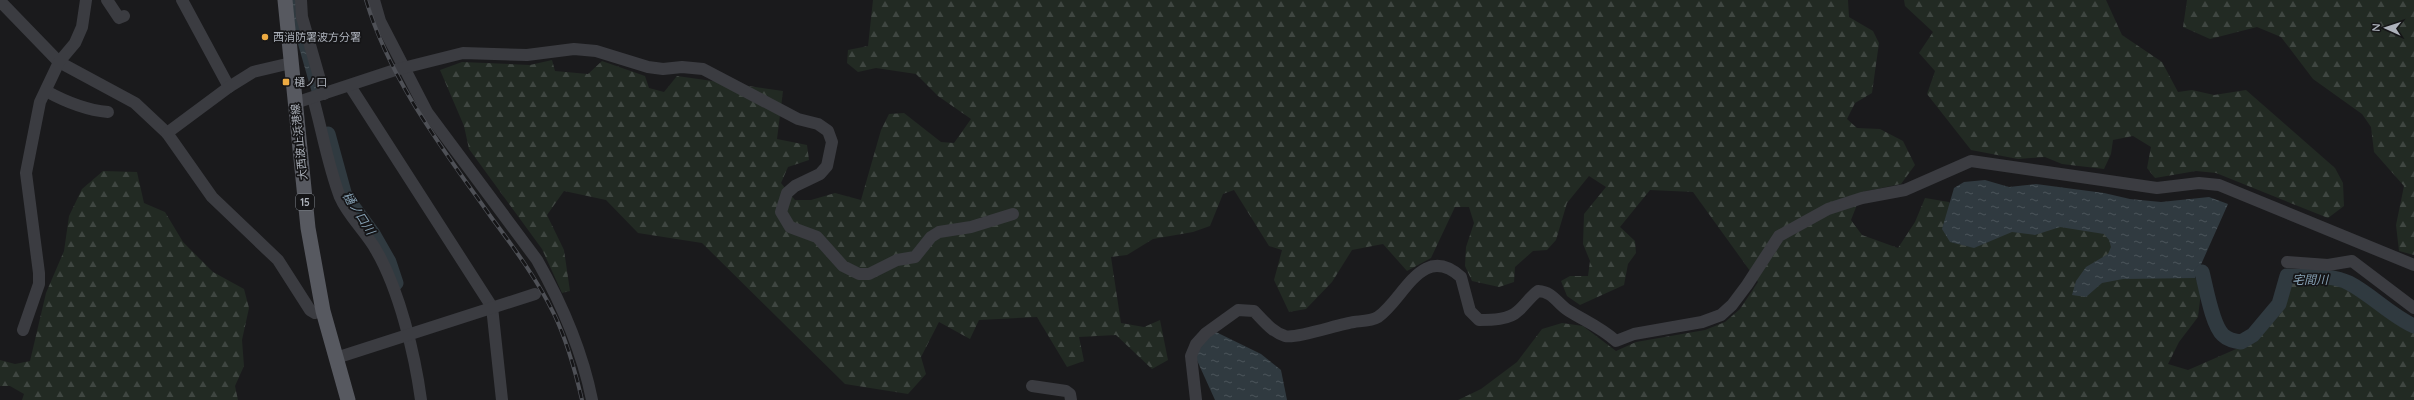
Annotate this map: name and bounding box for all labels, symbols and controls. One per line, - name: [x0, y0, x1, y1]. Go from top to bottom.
- north arrow: [2366, 8, 2406, 48]
- text: N: [2369, 23, 2383, 32]
- place label: 西消防署波方分署: [273, 30, 361, 44]
- marker: 西消防署波方分署: [260, 32, 270, 42]
- place label: 樋ノ口: [294, 75, 327, 89]
- marker: 樋ノ口: [281, 77, 291, 87]
- street label: 大西波止浜港線: [288, 103, 310, 181]
- water label: 樋ノ口川: [340, 189, 379, 239]
- road number: 15: [296, 194, 314, 210]
- water label: 宅間川: [2292, 272, 2330, 287]

